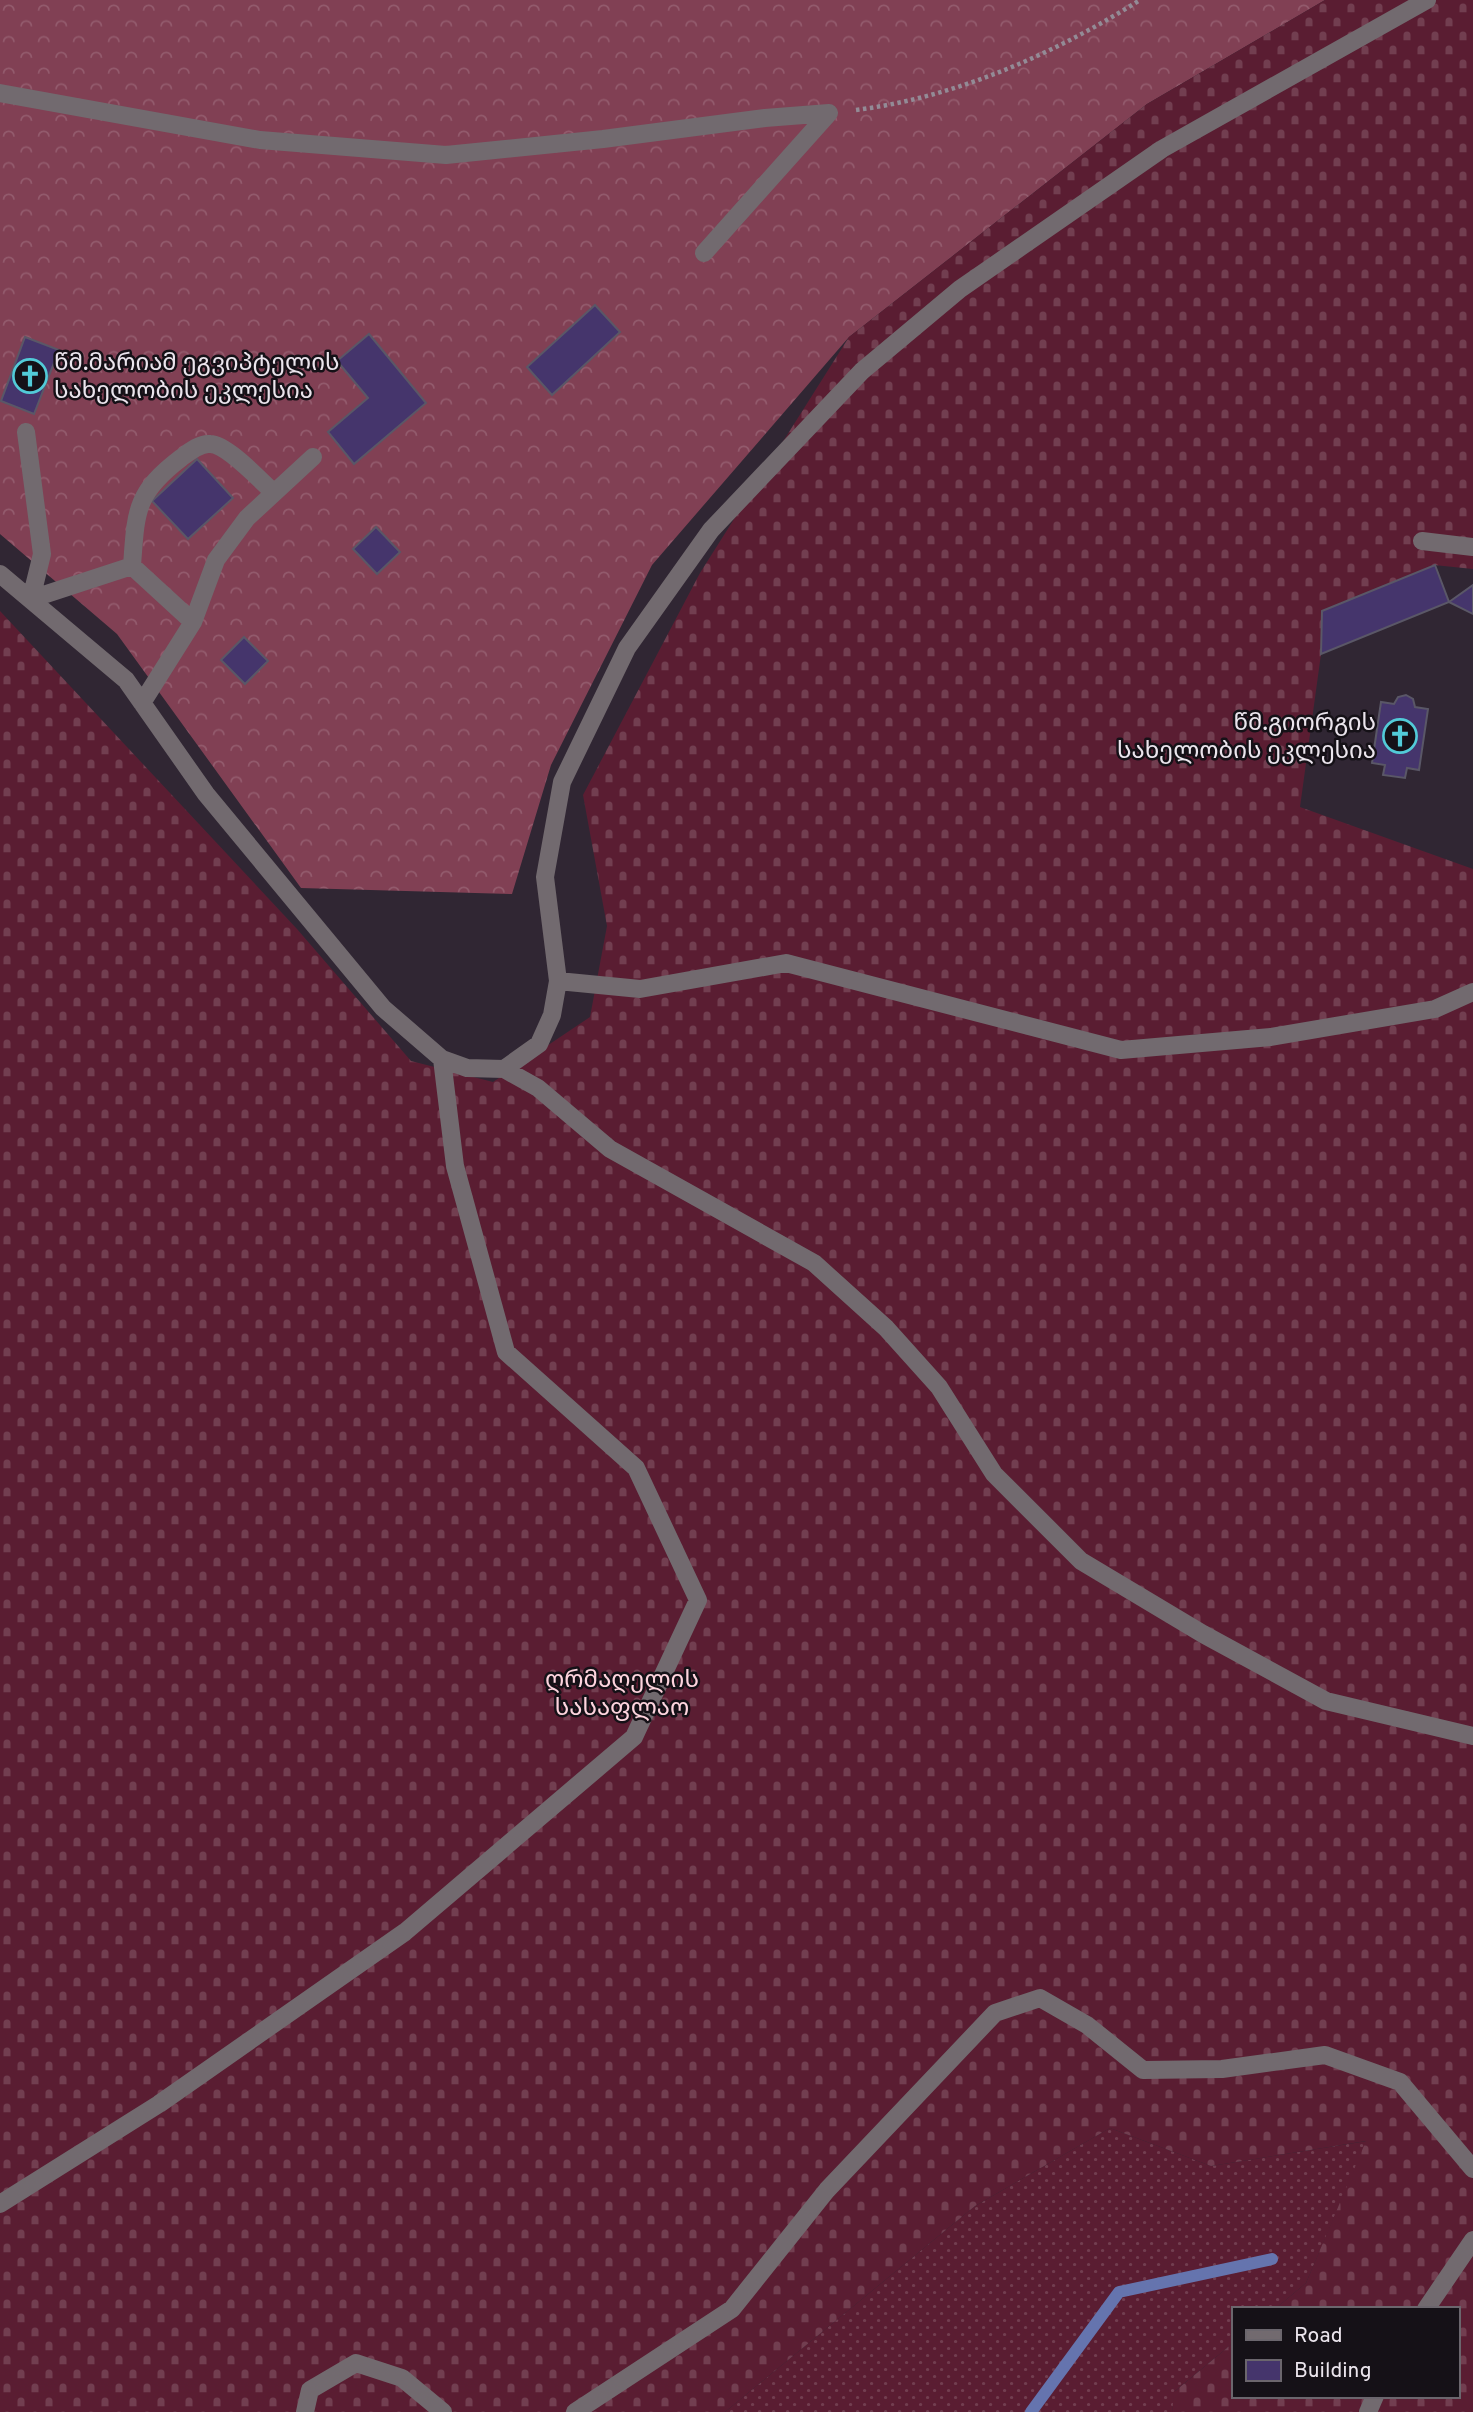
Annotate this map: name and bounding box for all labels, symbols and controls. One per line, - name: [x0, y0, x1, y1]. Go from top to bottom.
- place label: წმ.მარიამ ეგვიპტელის სახელობის ეკლესია: [54, 349, 339, 407]
- church icon: წმ.მარიამ ეგვიპტელის სახელობის ეკლესია: [11, 357, 49, 395]
- place label: წმ.გიორგის სახელობის ეკლესია: [1117, 709, 1376, 767]
- church icon: წმ.გიორგის სახელობის ეკლესია: [1381, 717, 1419, 755]
- park label: ღრმაღელის სასაფლაო: [545, 1666, 699, 1724]
- legend: [1232, 2307, 1459, 2398]
- text: Road: [1294, 2323, 1343, 2350]
- text: Building: [1294, 2358, 1372, 2385]

